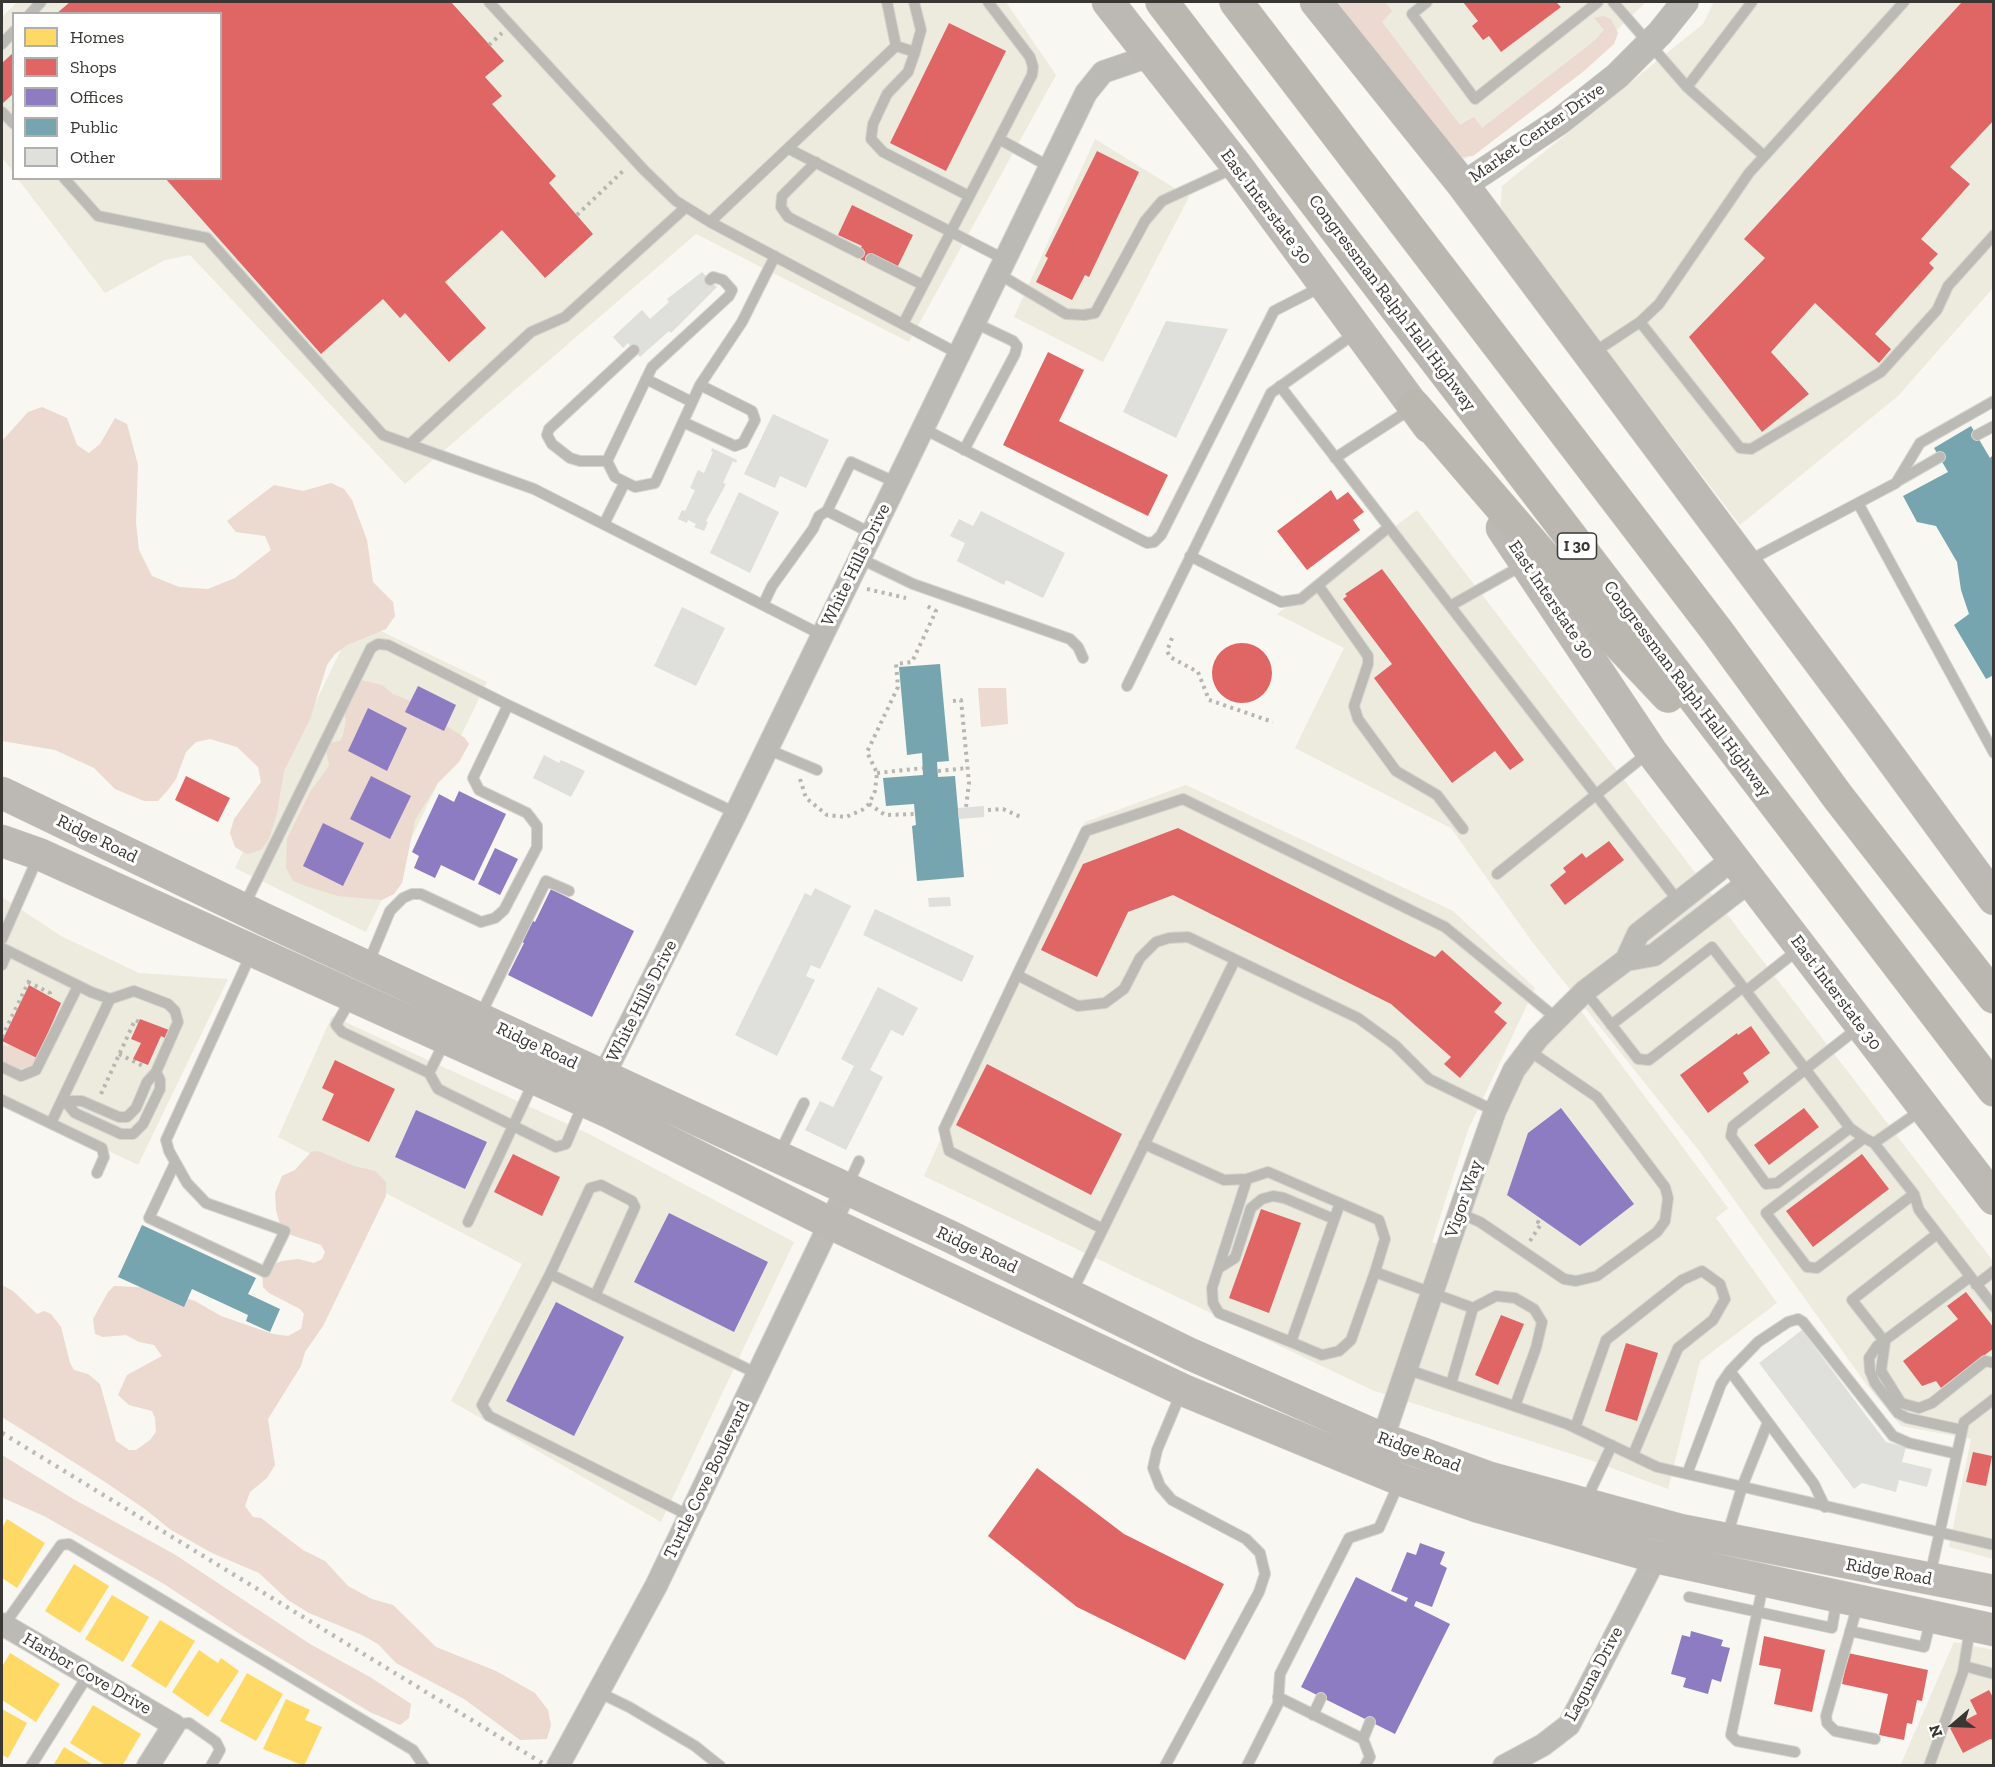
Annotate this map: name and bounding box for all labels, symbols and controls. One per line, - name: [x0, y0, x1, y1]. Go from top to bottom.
- legend: [12, 12, 222, 180]
- text: Homes: [70, 26, 124, 48]
- text: Shops: [70, 56, 117, 78]
- street label: Market Center Drive: [1465, 78, 1609, 188]
- text: Offices: [70, 86, 123, 108]
- text: Public: [70, 116, 118, 138]
- street label: East Interstate 30: [1216, 145, 1316, 269]
- text: Other: [70, 146, 116, 168]
- street label: Congressman Ralph Hall Highway: [1304, 191, 1480, 415]
- street label: White Hills Drive: [817, 500, 895, 630]
- road number: I 30: [1558, 533, 1596, 559]
- street label: East Interstate 30: [1503, 537, 1599, 663]
- street label: Congressman Ralph Hall Highway: [1599, 577, 1775, 801]
- street label: Ridge Road: [53, 810, 141, 868]
- street label: East Interstate 30: [1786, 931, 1886, 1055]
- street label: White Hills Drive: [602, 937, 682, 1065]
- street label: Ridge Road: [493, 1018, 581, 1074]
- street label: Vigor Way: [1441, 1157, 1487, 1241]
- street label: Ridge Road: [933, 1222, 1021, 1278]
- street label: Turtle Cove Boulevard: [659, 1397, 755, 1563]
- street label: Ridge Road: [1374, 1427, 1464, 1477]
- street label: Ridge Road: [1844, 1554, 1934, 1590]
- street label: Laguna Drive: [1560, 1623, 1628, 1725]
- street label: Harbor Cove Drive: [19, 1629, 155, 1719]
- north arrow: [1923, 1695, 1983, 1755]
- text: N: [1925, 1722, 1946, 1740]

